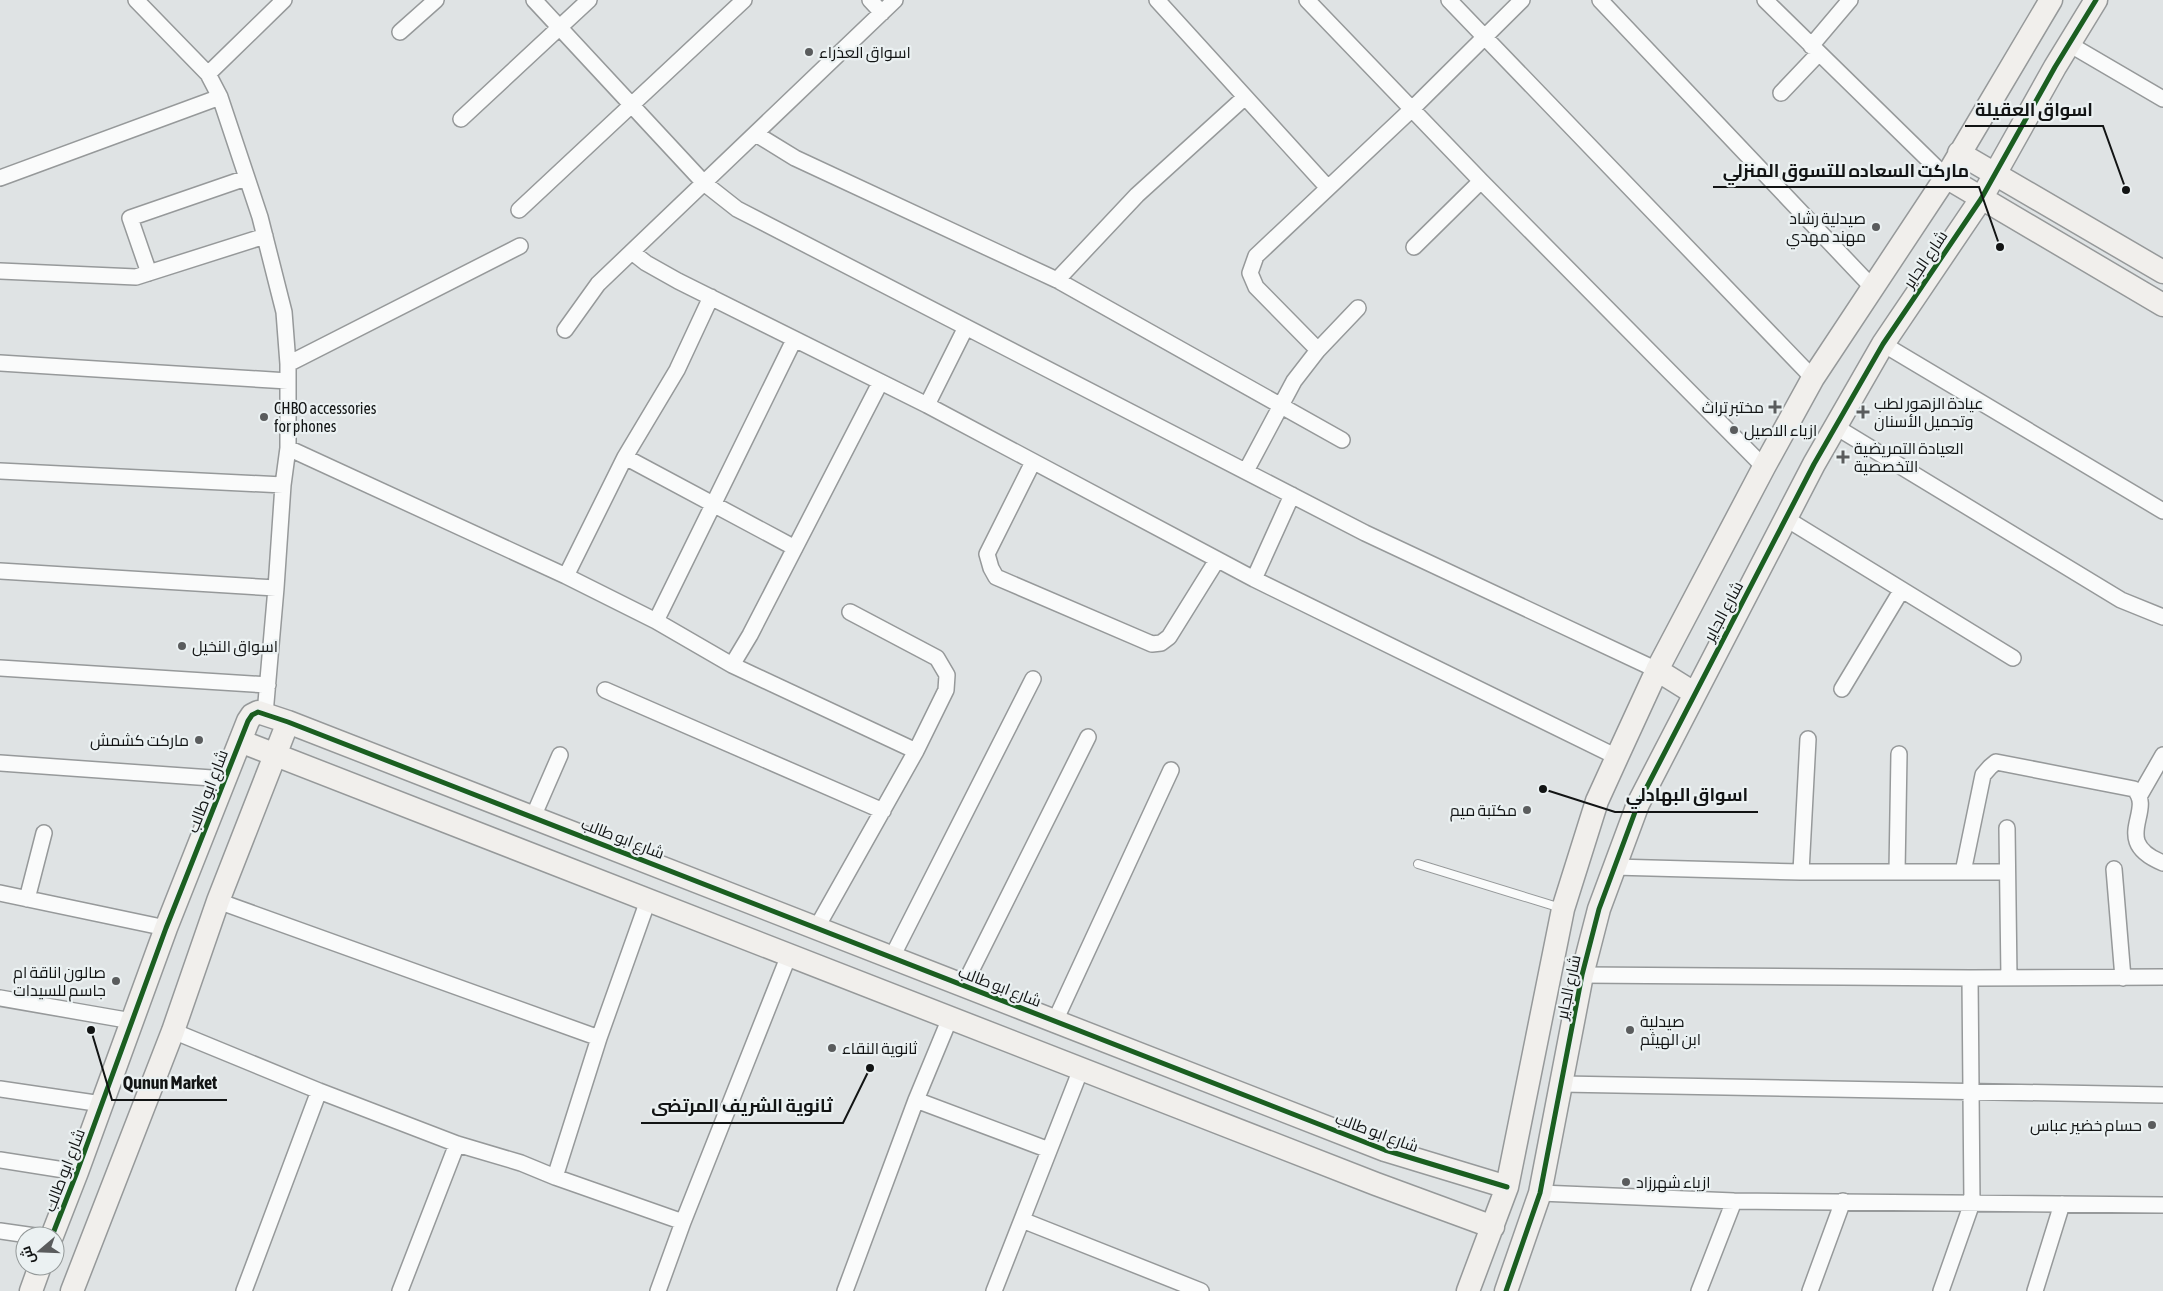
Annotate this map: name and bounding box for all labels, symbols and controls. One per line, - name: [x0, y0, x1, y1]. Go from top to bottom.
- place label: اسواق العذراء: [819, 43, 911, 63]
- marker: اسواق العذراء: [803, 46, 815, 58]
- callout: اسواق العقيلة: [1965, 93, 2103, 126]
- text: اسواق العقيلة: [1975, 99, 2093, 121]
- callout: ماركت السعاده للتسوق المنزلي: [1713, 154, 1979, 187]
- text: ماركت السعاده للتسوق المنزلي: [1723, 160, 1969, 186]
- place label: صيدلية رشاد مهند مهدي: [1786, 209, 1866, 250]
- marker: صيدلية رشاد مهند مهدي: [1870, 221, 1882, 233]
- street label: شارع الجاير: [1899, 227, 1953, 294]
- place label: عيادة الزهور لطب وتجميل الأسنان: [1874, 394, 1984, 432]
- place label: مختبر تراث: [1702, 398, 1764, 417]
- place label: CHBO accessories for phones: [274, 399, 377, 436]
- marker: مختبر تراث: [1768, 400, 1782, 414]
- marker: عيادة الزهور لطب وتجميل الأسنان: [1856, 405, 1870, 419]
- marker: CHBO accessories for phones: [258, 411, 270, 423]
- place label: ازياء الاصيل: [1744, 421, 1817, 441]
- marker: ازياء الاصيل: [1728, 424, 1740, 436]
- place label: العيادة التمريضية التخصصية: [1854, 439, 1964, 476]
- marker: العيادة التمريضية التخصصية: [1836, 450, 1850, 464]
- street label: شارع الجاير: [1699, 578, 1749, 646]
- place label: اسواق النخيل: [192, 637, 278, 657]
- marker: اسواق النخيل: [176, 640, 188, 652]
- place label: ماركت كشمش: [90, 731, 189, 751]
- marker: ماركت كشمش: [193, 734, 205, 746]
- street label: شارع ابو طالب: [183, 747, 234, 836]
- callout: اسواق البهادلي: [1615, 779, 1758, 812]
- text: اسواق البهادلي: [1626, 784, 1748, 810]
- place label: مكتبة ميم: [1450, 801, 1517, 822]
- marker: مكتبة ميم: [1521, 804, 1533, 816]
- street label: شارع ابو طالب: [578, 814, 667, 865]
- street label: شارع الجاير: [1552, 953, 1587, 1022]
- street label: شارع ابو طالب: [955, 962, 1044, 1013]
- place label: صالون اناقة ام جاسم للسيدات: [13, 963, 106, 1002]
- marker: صالون اناقة ام جاسم للسيدات: [110, 975, 122, 987]
- place label: صيدلية ابن الهيثم: [1640, 1012, 1701, 1051]
- marker: صيدلية ابن الهيثم: [1624, 1024, 1636, 1036]
- place label: ثانوية النقاء: [842, 1039, 918, 1058]
- marker: ثانوية النقاء: [826, 1042, 838, 1054]
- callout: Qunun Market: [112, 1067, 227, 1100]
- text: Qunun Market: [123, 1072, 218, 1093]
- callout: ثانوية الشريف المرتضى: [641, 1090, 843, 1123]
- text: ثانوية الشريف المرتضى: [651, 1095, 833, 1117]
- street label: شارع ابو طالب: [1332, 1109, 1421, 1158]
- place label: حسام خضير عباس: [2030, 1116, 2142, 1137]
- marker: حسام خضير عباس: [2146, 1119, 2158, 1131]
- street label: شارع ابو طالب: [40, 1126, 91, 1215]
- place label: ازياء شهرزاد: [1636, 1173, 1711, 1193]
- marker: ازياء شهرزاد: [1620, 1176, 1632, 1188]
- north arrow: [15, 1226, 65, 1276]
- text: ش: [17, 1244, 39, 1266]

